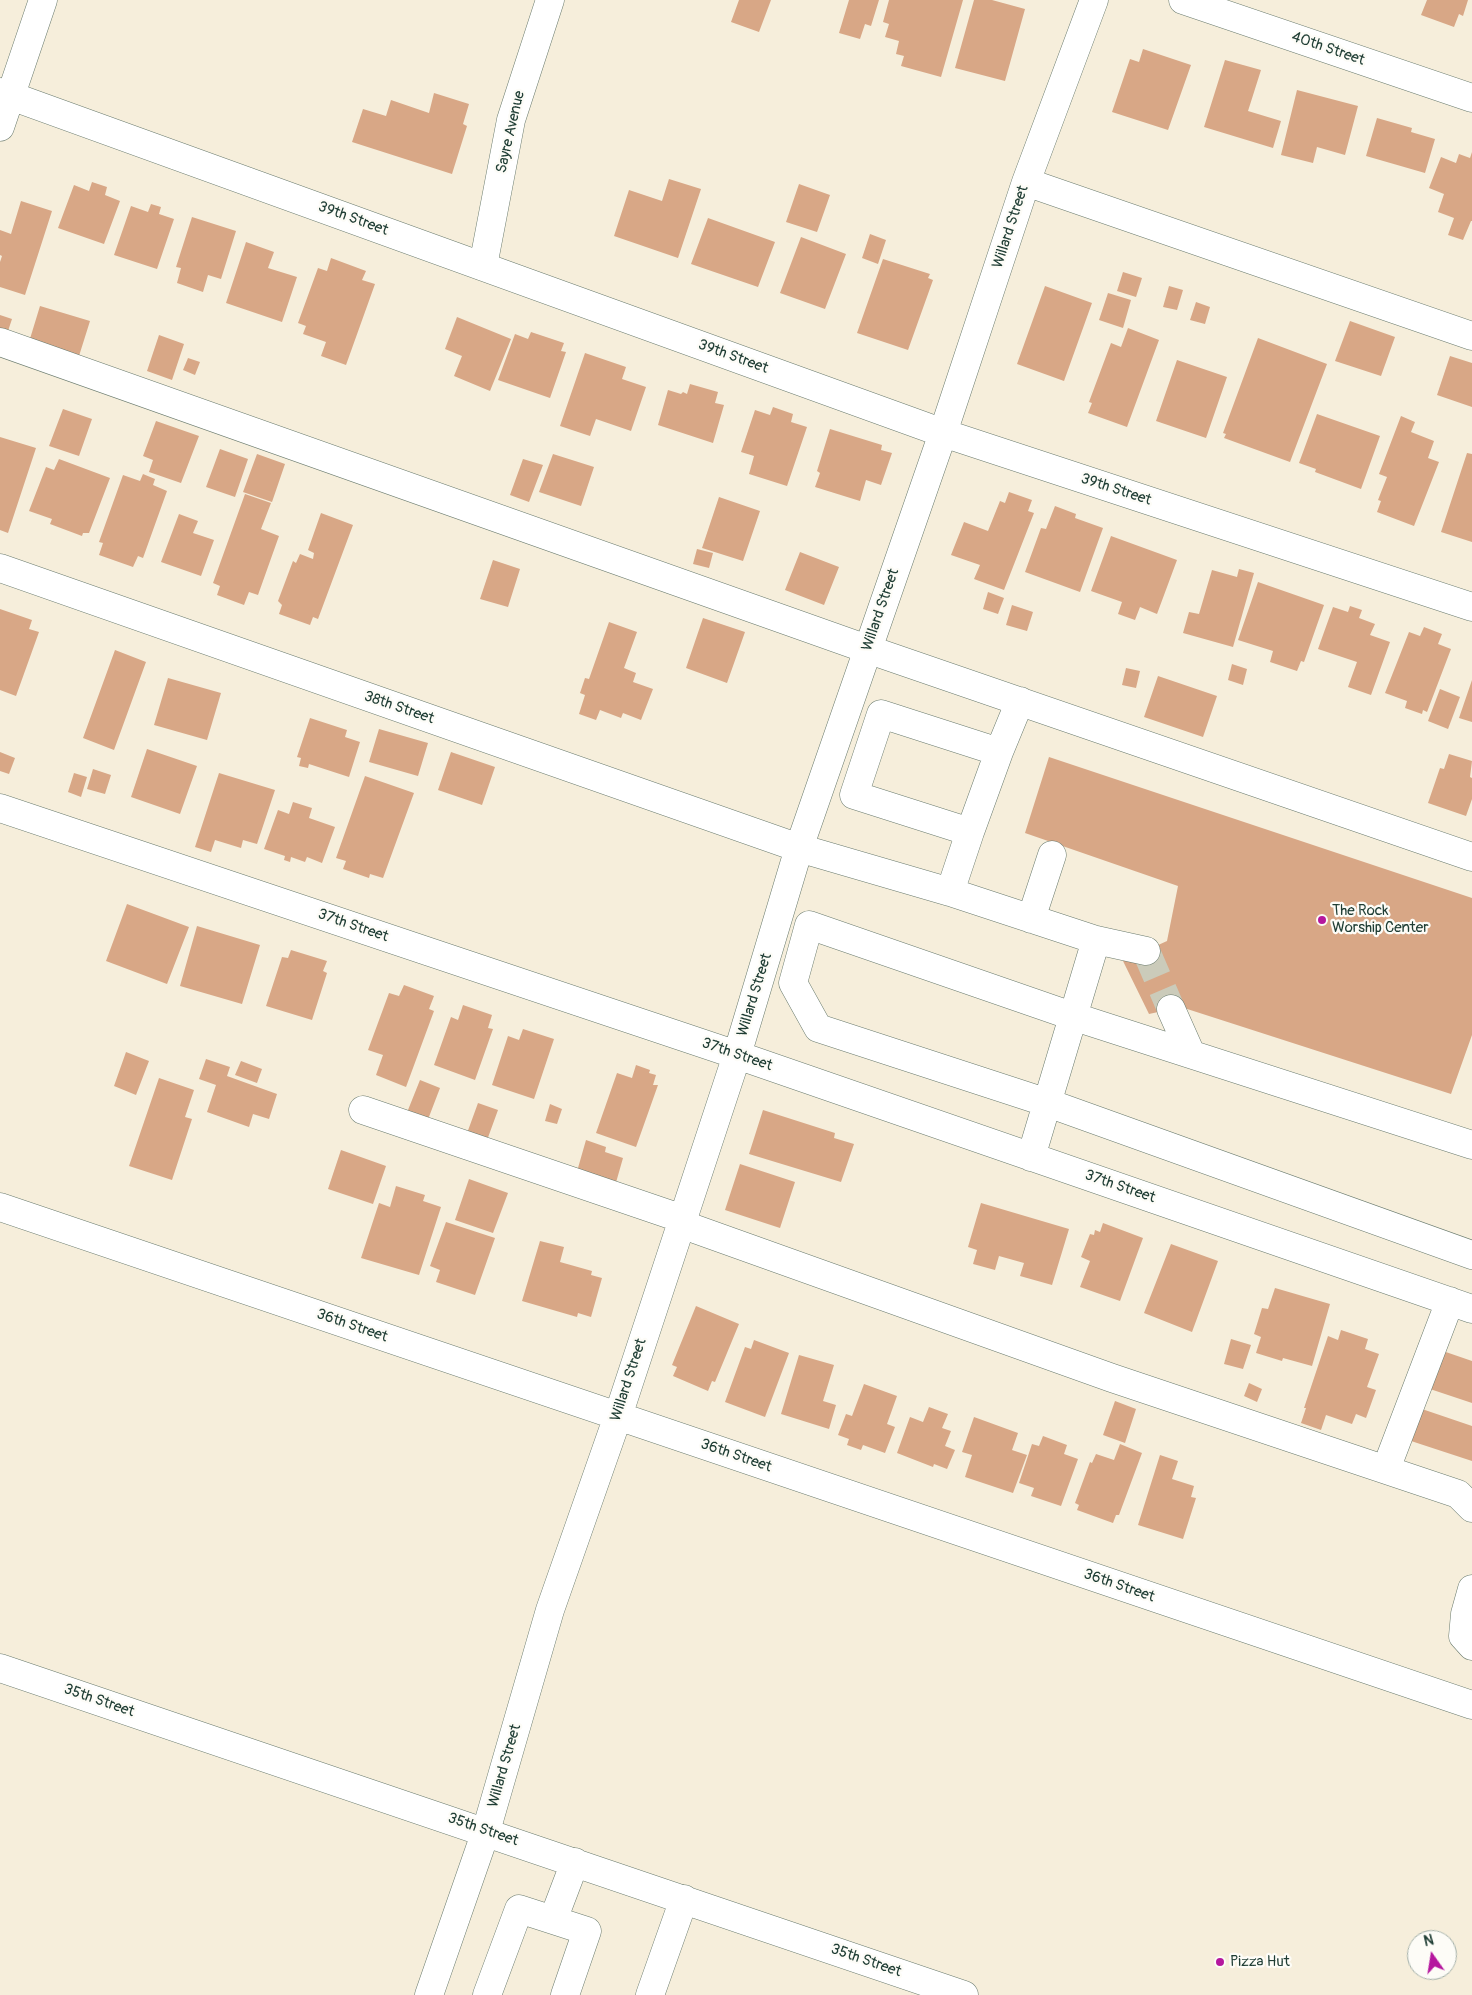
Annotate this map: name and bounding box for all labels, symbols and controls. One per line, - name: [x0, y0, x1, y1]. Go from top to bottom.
- street label: 40th Street: [1289, 28, 1367, 70]
- street label: Sayre Avenue: [493, 89, 529, 175]
- street label: Willard Street: [989, 183, 1033, 271]
- street label: 39th Street: [316, 198, 390, 240]
- street label: 39th Street: [696, 336, 770, 378]
- street label: 39th Street: [1078, 470, 1154, 510]
- street label: Willard Street: [859, 566, 903, 654]
- street label: 38th Street: [362, 688, 436, 728]
- place label: The Rock Worship Center: [1332, 902, 1429, 937]
- street label: 37th Street: [315, 906, 391, 946]
- marker: The Rock Worship Center: [1316, 914, 1328, 926]
- street label: Willard Street: [734, 951, 776, 1039]
- street label: 37th Street: [699, 1035, 775, 1075]
- street label: 37th Street: [1082, 1167, 1158, 1207]
- street label: 36th Street: [314, 1305, 390, 1347]
- street label: Willard Street: [607, 1336, 651, 1424]
- street label: 36th Street: [698, 1435, 774, 1477]
- street label: 36th Street: [1081, 1565, 1157, 1607]
- street label: 35th Street: [61, 1681, 137, 1721]
- street label: Willard Street: [485, 1722, 525, 1810]
- street label: 35th Street: [445, 1810, 521, 1850]
- north arrow: [1407, 1930, 1457, 1980]
- text: N: [1422, 1932, 1435, 1950]
- street label: 35th Street: [828, 1941, 904, 1981]
- place label: Pizza Hut: [1230, 1953, 1290, 1971]
- marker: Pizza Hut: [1214, 1956, 1226, 1968]

